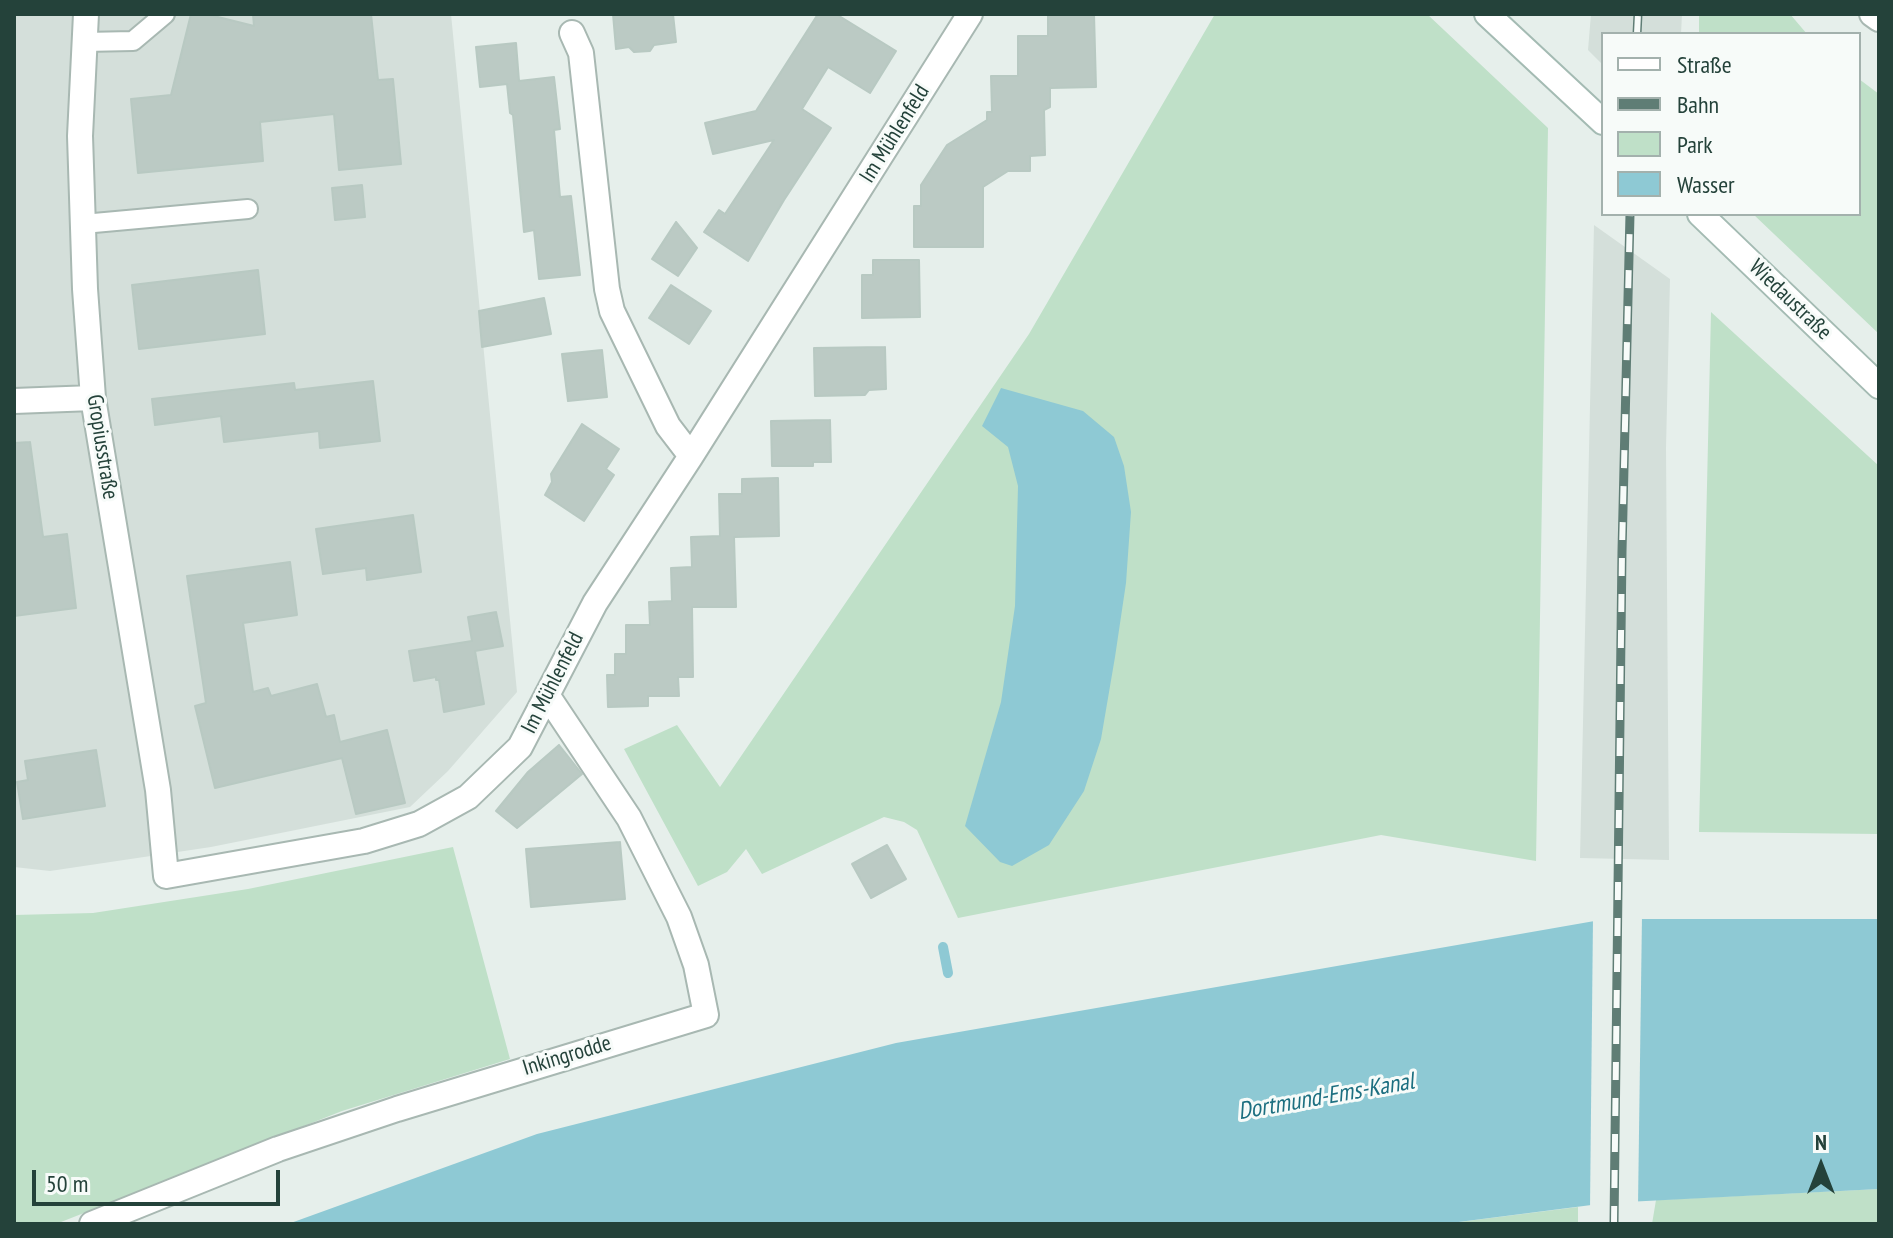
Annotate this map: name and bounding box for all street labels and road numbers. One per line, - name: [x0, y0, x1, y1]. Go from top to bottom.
- street label: Im Mühlenfeld: [855, 80, 935, 188]
- street label: Wiedaustraße: [1743, 254, 1837, 346]
- street label: Gropiusstraße: [81, 393, 123, 501]
- street label: Im Mühlenfeld: [516, 628, 590, 738]
- street label: Inkingrodde: [520, 1030, 614, 1082]

